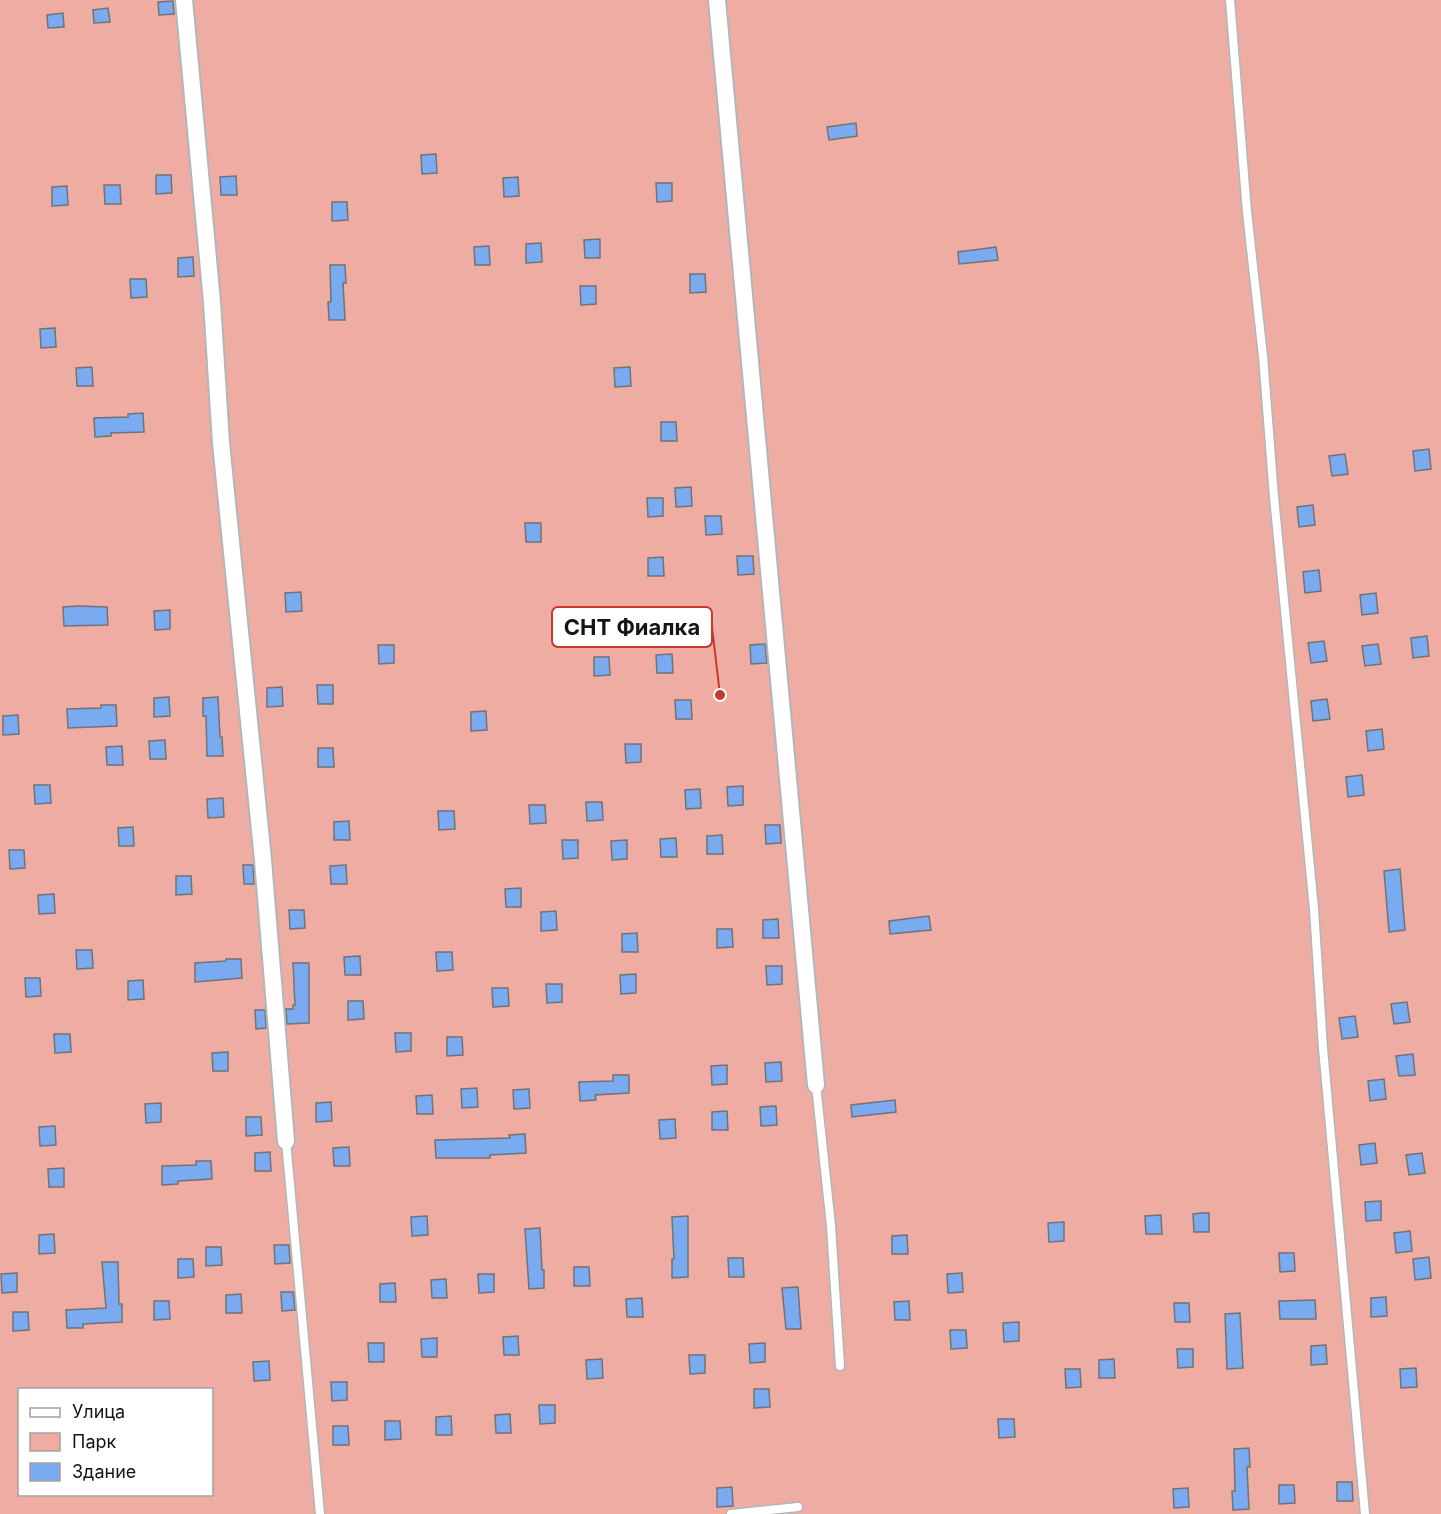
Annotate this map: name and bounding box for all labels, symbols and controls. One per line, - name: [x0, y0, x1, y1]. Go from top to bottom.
- callout: СНТ Фиалка: [552, 607, 712, 647]
- text: СНТ Фиалка: [564, 614, 700, 640]
- legend: [18, 1388, 213, 1496]
- text: Улица: [72, 1401, 125, 1422]
- text: Парк: [72, 1431, 117, 1452]
- text: Здание: [72, 1461, 136, 1482]

